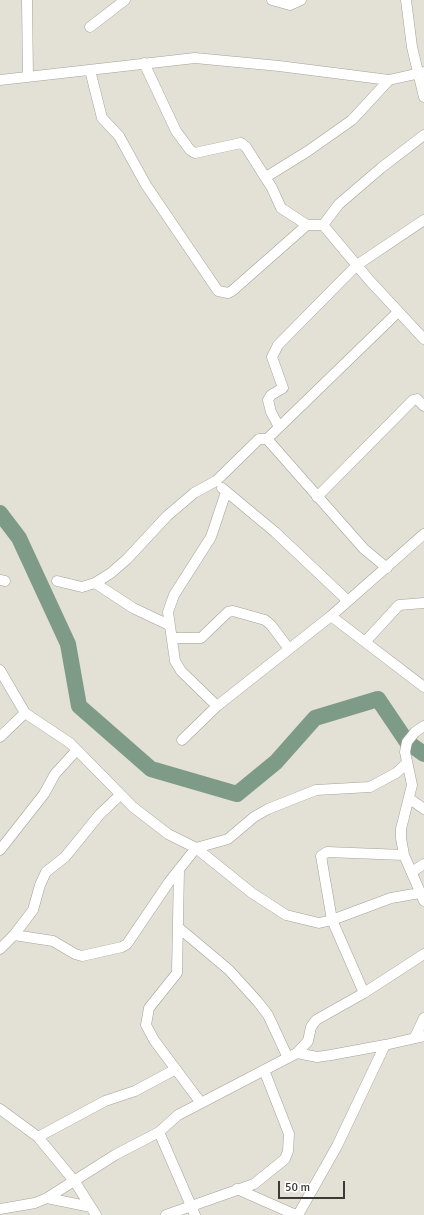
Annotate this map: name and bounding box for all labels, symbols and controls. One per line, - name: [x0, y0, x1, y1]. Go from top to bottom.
- scale bar: [280, 1173, 347, 1199]
- text: 50 m: [285, 1180, 310, 1195]

